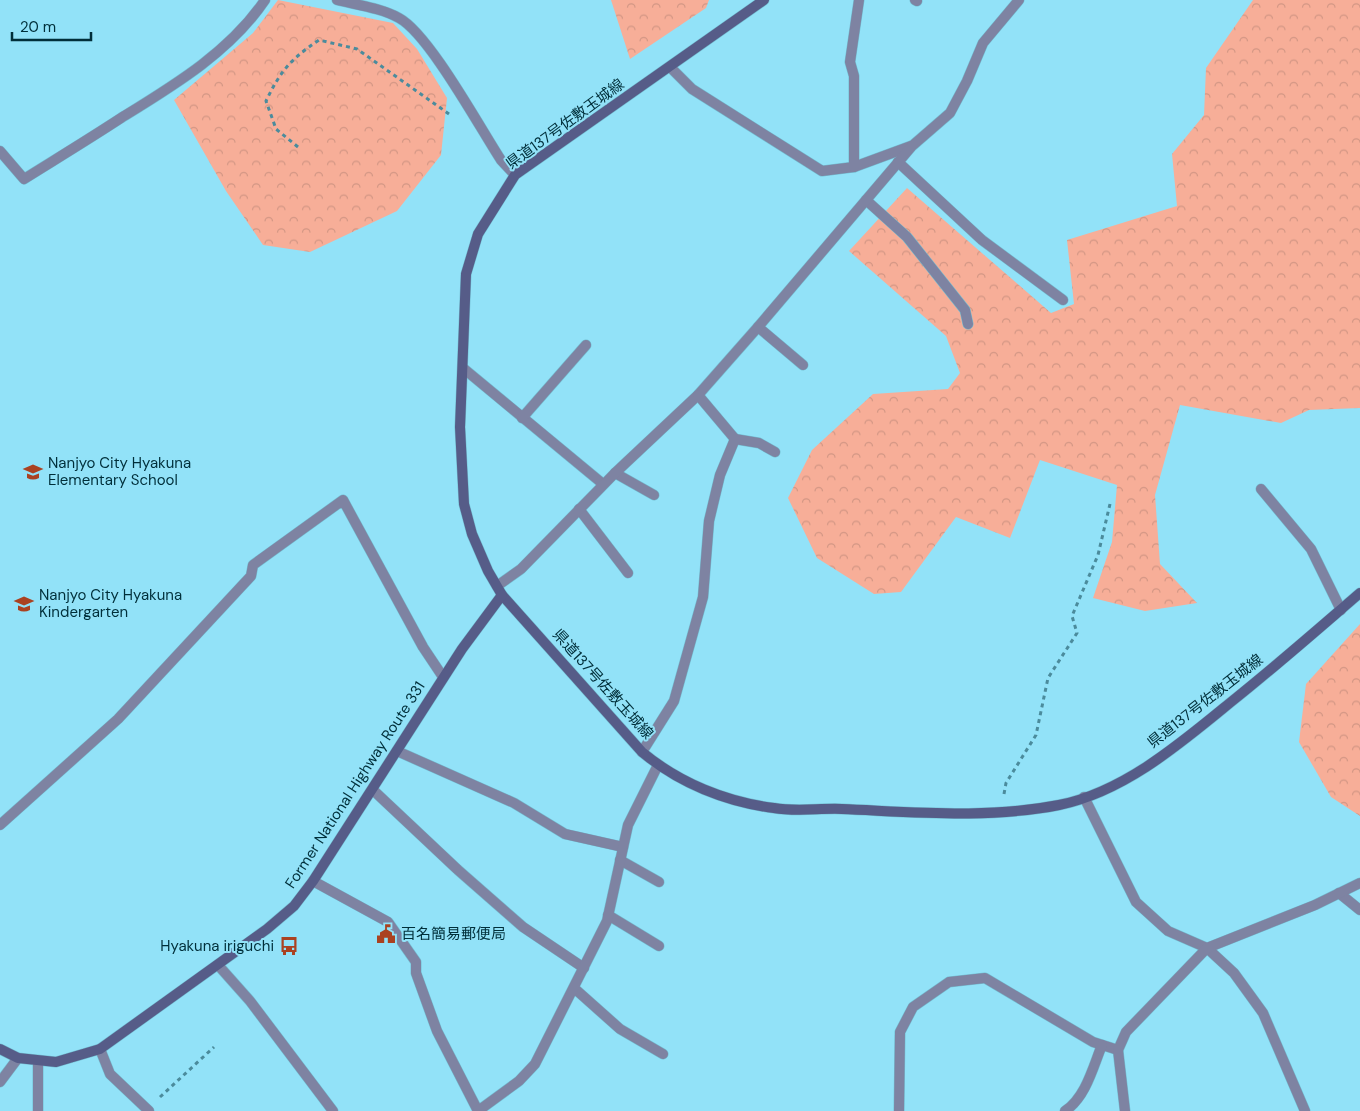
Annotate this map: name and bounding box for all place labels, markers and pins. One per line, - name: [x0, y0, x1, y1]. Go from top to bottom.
- place label: Nanjyo City Hyakuna Elementary School: [48, 453, 191, 490]
- school or university icon: Nanjyo City Hyakuna Elementary School: [22, 461, 44, 483]
- place label: Nanjyo City Hyakuna Kindergarten: [39, 585, 182, 622]
- school or university icon: Nanjyo City Hyakuna Kindergarten: [13, 593, 35, 615]
- public building icon: 百名簡易郵便局: [375, 923, 397, 945]
- place label: 百名簡易郵便局: [401, 924, 506, 944]
- bus stop icon: Hyakuna iriguchi: [278, 935, 300, 957]
- place label: Hyakuna iriguchi: [160, 936, 274, 956]

